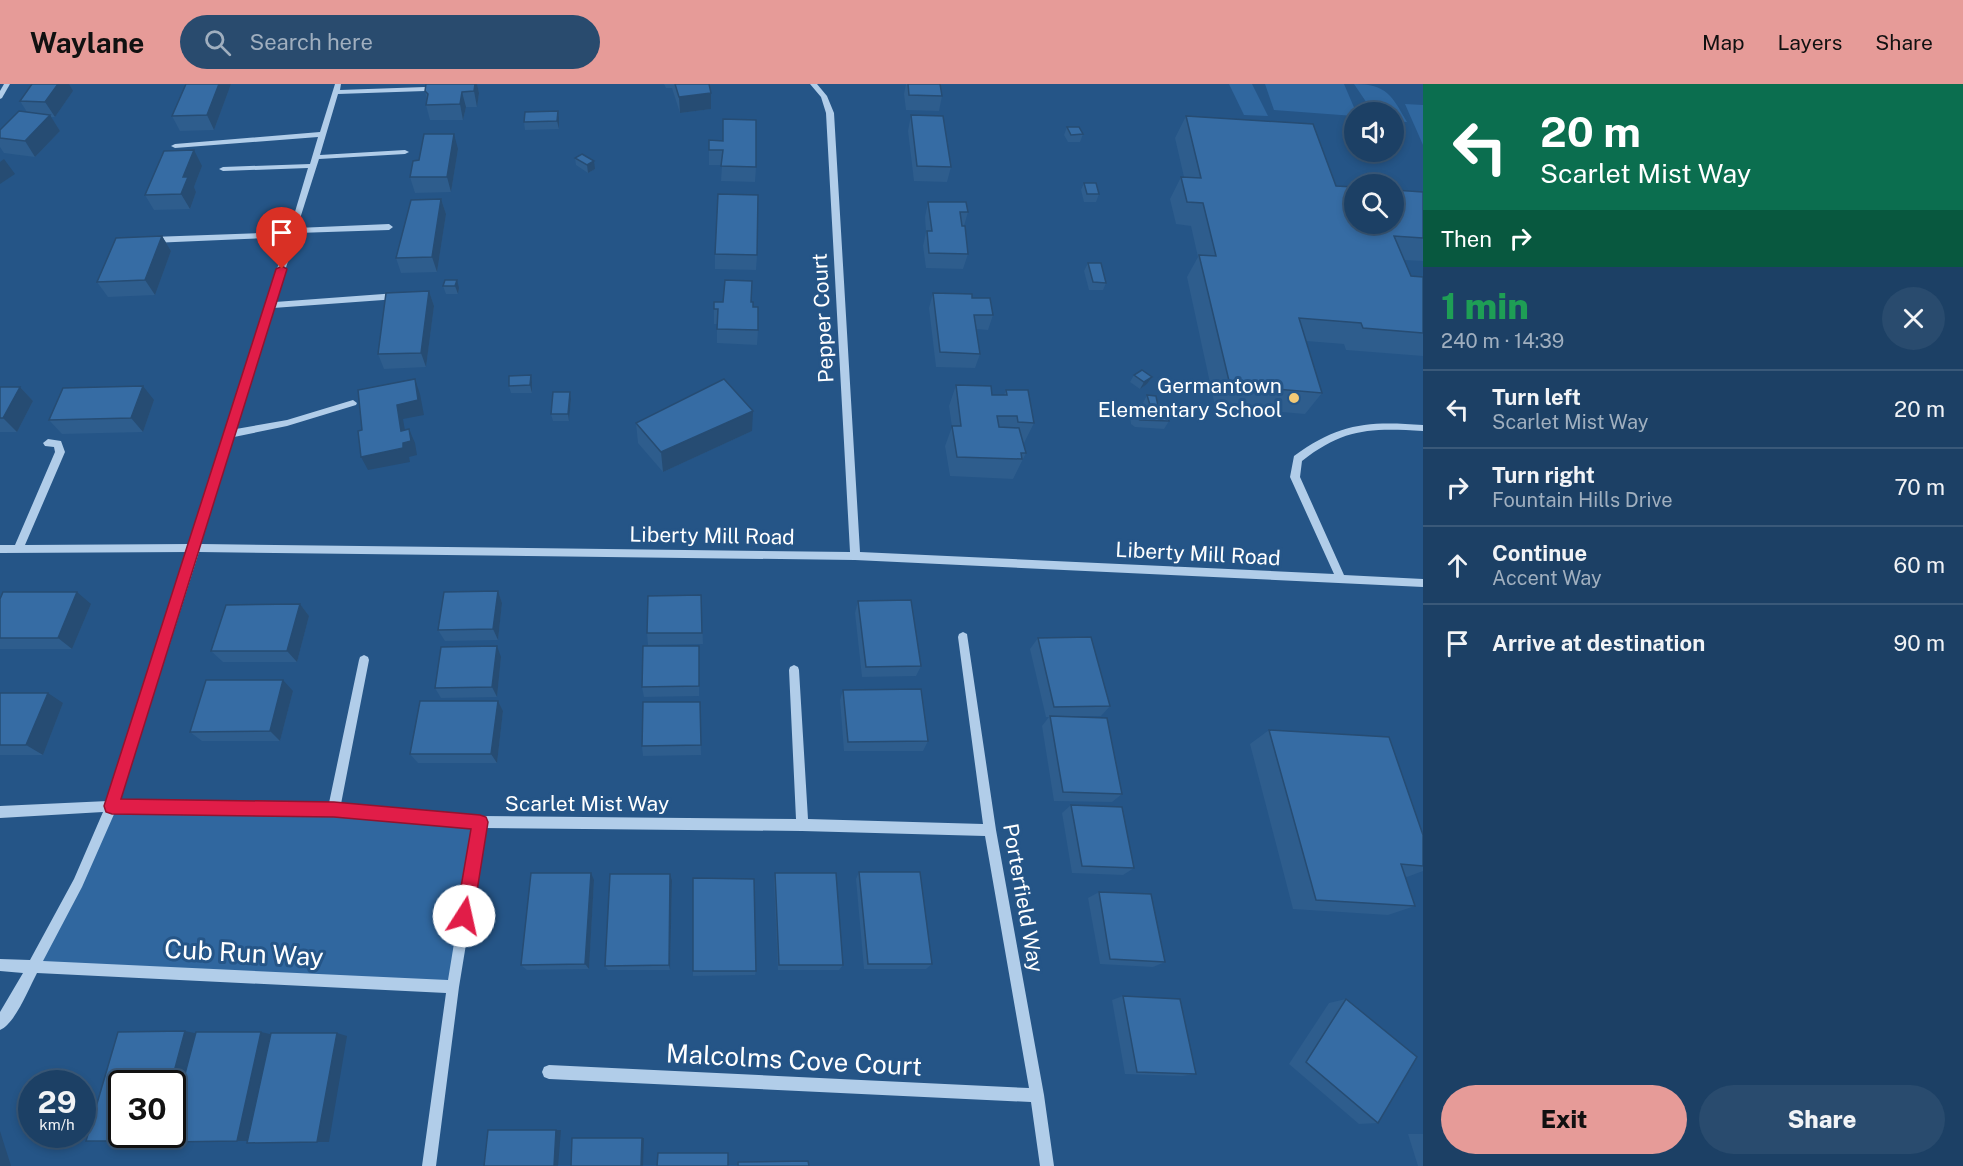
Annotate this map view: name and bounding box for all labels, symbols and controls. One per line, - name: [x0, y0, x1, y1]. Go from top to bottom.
- search box: [180, 15, 600, 69]
- text: Waylane: [30, 26, 144, 59]
- icon: search: [201, 26, 234, 59]
- text: Search here: [249, 29, 373, 55]
- text: Map: [1702, 30, 1745, 55]
- text: Layers: [1778, 30, 1842, 55]
- text: Share: [1875, 30, 1933, 55]
- map controls: [1344, 102, 1404, 234]
- button: sound: [1344, 102, 1404, 162]
- text: 20 m: [1540, 107, 1641, 156]
- icon: left: [1441, 108, 1519, 186]
- text: Scarlet Mist Way: [1540, 157, 1751, 189]
- button: search: [1344, 174, 1404, 234]
- pin: [256, 207, 307, 269]
- icon: arrive: [265, 216, 298, 249]
- icon: right: [1504, 222, 1537, 255]
- text: Then: [1441, 226, 1492, 252]
- street label: Pepper Court: [807, 252, 838, 384]
- text: 1 min: [1441, 285, 1529, 327]
- button: close: [1882, 287, 1945, 350]
- text: 240 m · 14:39: [1441, 329, 1564, 353]
- place label: Germantown Elementary School: [1098, 373, 1282, 422]
- text: Turn left: [1492, 384, 1581, 410]
- marker: Germantown Elementary School: [1287, 391, 1301, 405]
- icon: left: [1441, 393, 1474, 426]
- text: 20 m: [1894, 396, 1945, 422]
- text: Scarlet Mist Way: [1492, 410, 1648, 434]
- text: Turn right: [1492, 462, 1595, 488]
- icon: right: [1441, 471, 1474, 504]
- text: 70 m: [1894, 474, 1945, 500]
- text: Fountain Hills Drive: [1492, 488, 1673, 512]
- street label: Liberty Mill Road: [629, 522, 795, 549]
- street label: Liberty Mill Road: [1115, 537, 1281, 570]
- text: Continue: [1492, 540, 1587, 566]
- icon: ahead: [1441, 549, 1474, 582]
- text: 60 m: [1894, 552, 1945, 578]
- text: Accent Way: [1492, 566, 1602, 590]
- icon: arrive: [1441, 627, 1474, 660]
- text: Arrive at destination: [1492, 630, 1705, 656]
- text: 90 m: [1894, 630, 1945, 656]
- street label: Scarlet Mist Way: [505, 791, 669, 816]
- street label: Porterfield Way: [998, 822, 1049, 974]
- position arrow: [432, 884, 496, 948]
- street label: Cub Run Way: [163, 933, 325, 972]
- street label: Malcolms Cove Court: [665, 1037, 923, 1082]
- speed limit sign: 30: [108, 1070, 186, 1148]
- text: 29: [38, 1084, 76, 1120]
- button: Exit: [1441, 1085, 1687, 1154]
- button: Share: [1699, 1085, 1945, 1154]
- text: km/h: [39, 1116, 75, 1133]

